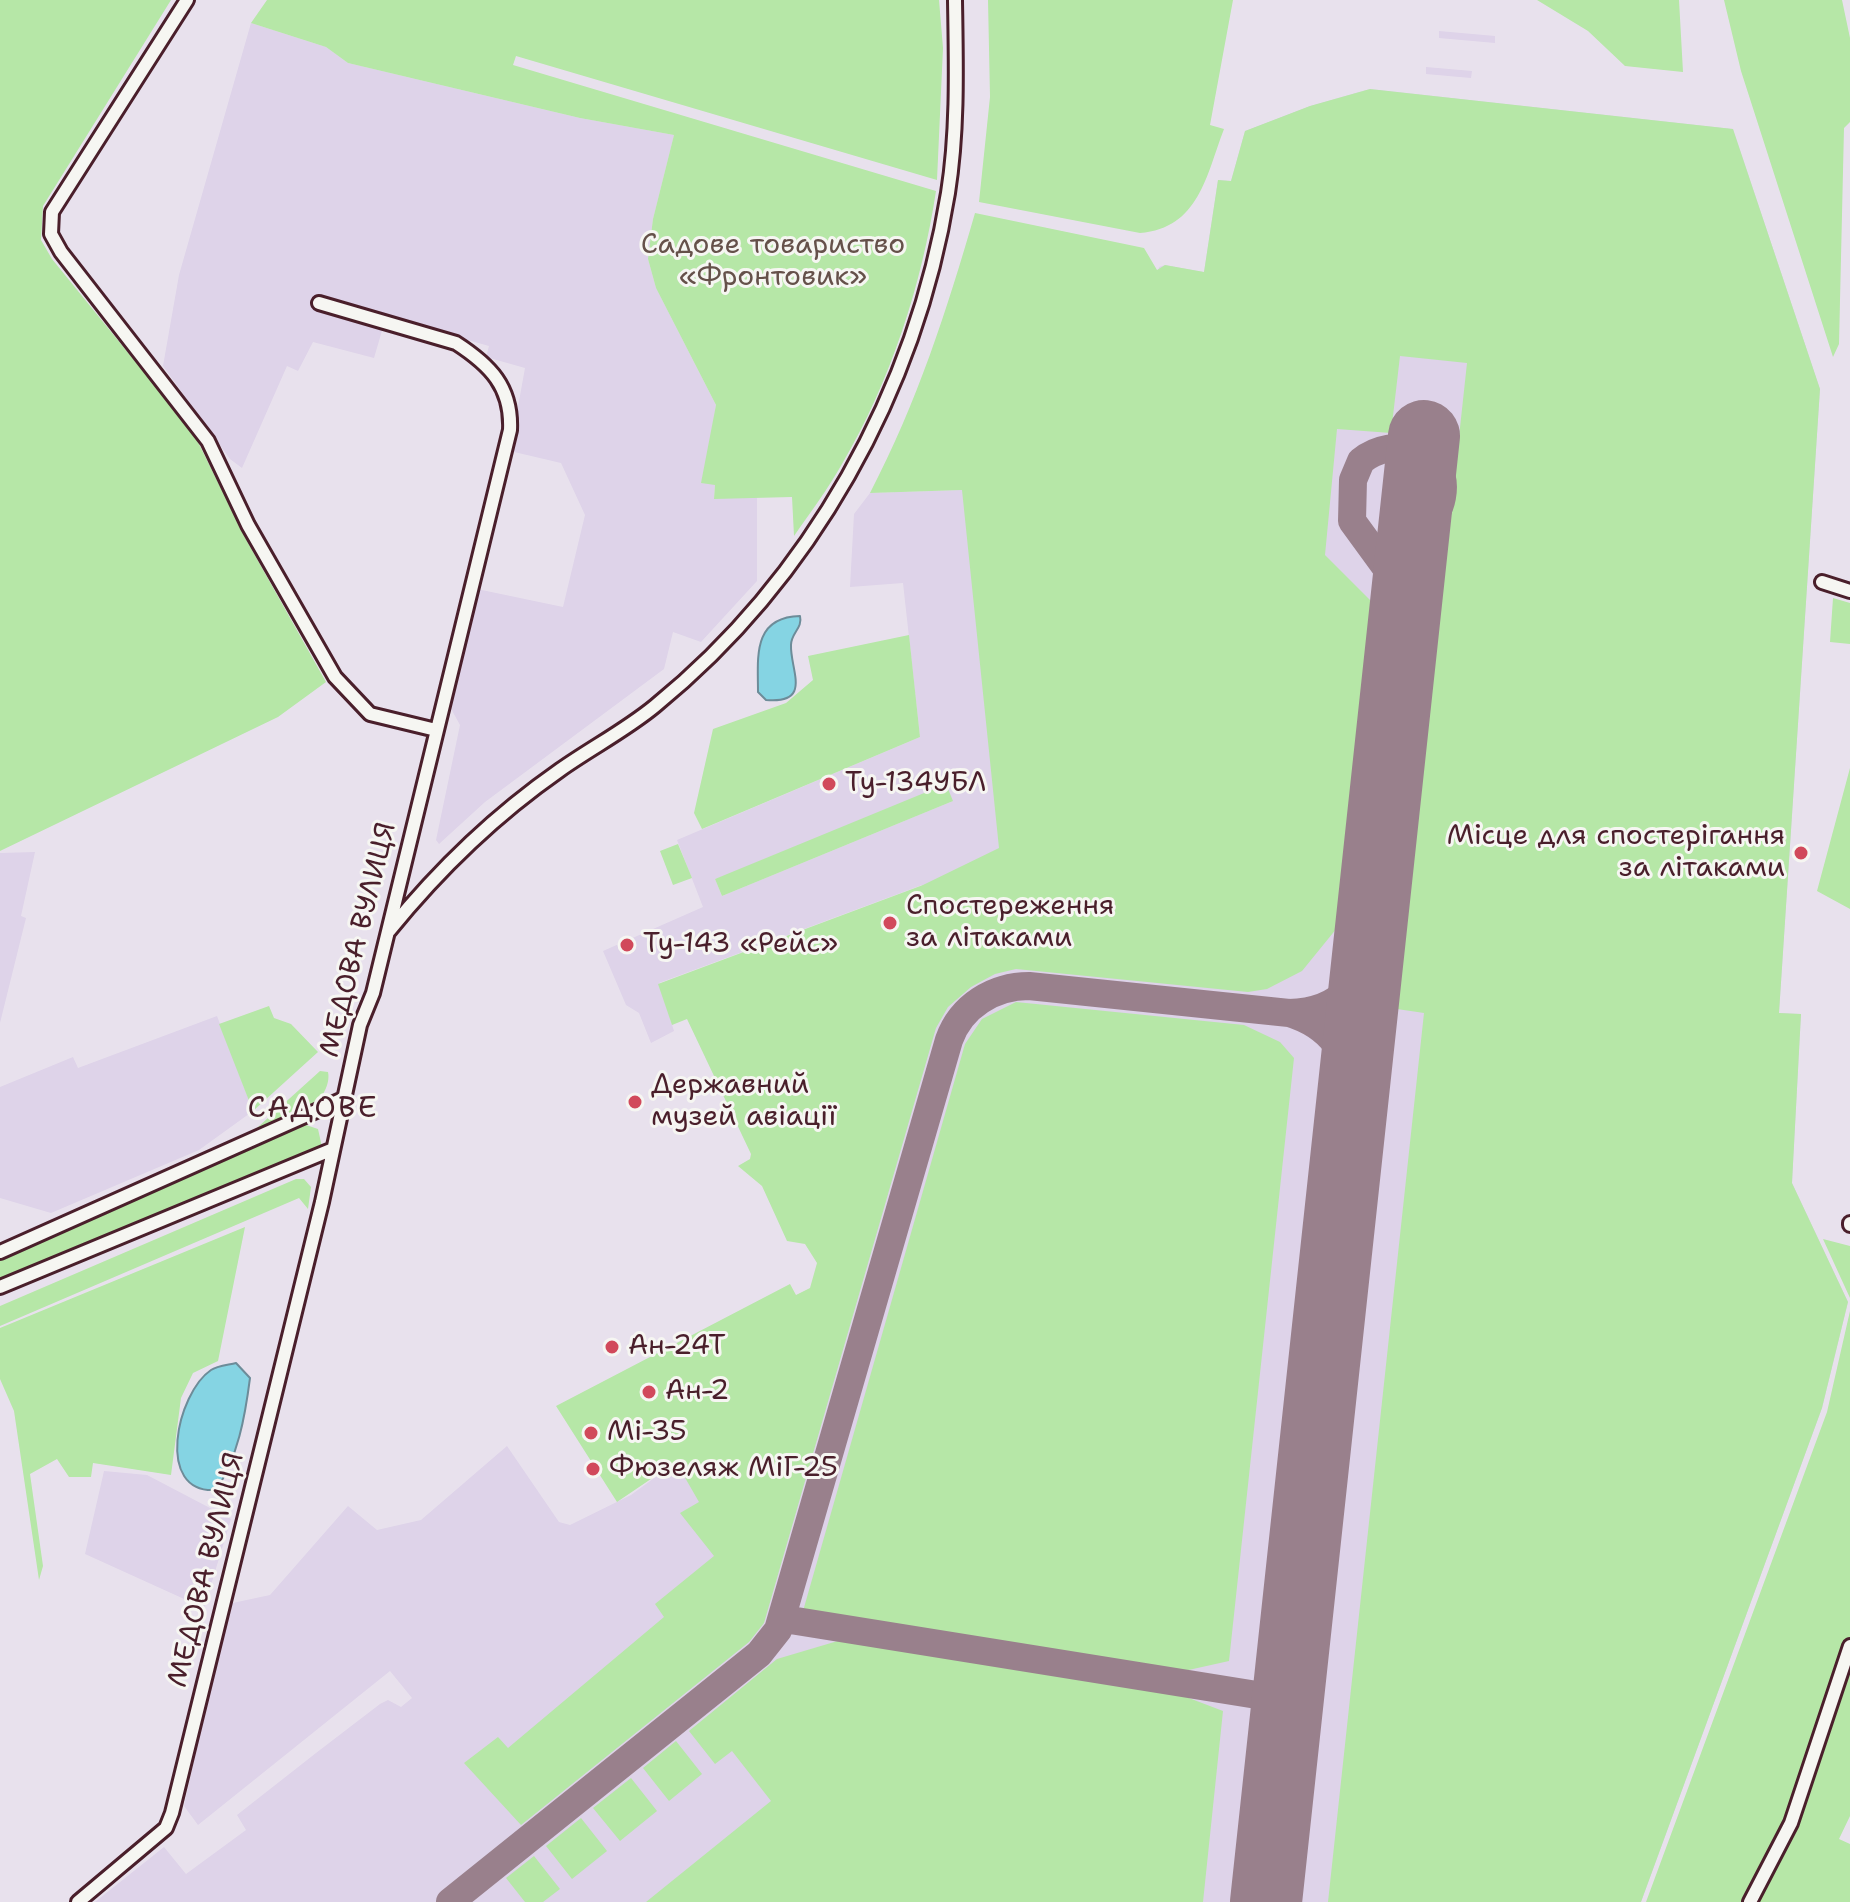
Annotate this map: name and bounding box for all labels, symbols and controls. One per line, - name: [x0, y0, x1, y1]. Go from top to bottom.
- park label: Садове товариство «Фронтовик»: [641, 229, 905, 295]
- place label: Ту-134УБЛ: [845, 767, 987, 801]
- marker: Ту-134УБЛ: [820, 775, 838, 793]
- street label: МЕДОВА ВУЛИЦЯ: [314, 819, 404, 1061]
- place label: Місце для спостерігання за літаками: [1447, 820, 1785, 886]
- marker: Місце для спостерігання за літаками: [1792, 844, 1810, 862]
- place label: Спостереження за літаками: [906, 890, 1114, 956]
- marker: Спостереження за літаками: [881, 914, 899, 932]
- place label: Ту-143 «Рейс»: [643, 928, 838, 962]
- marker: Ту-143 «Рейс»: [618, 936, 636, 954]
- place label: Державний музей авіації: [651, 1069, 836, 1135]
- district label: САДОВЕ: [247, 1091, 379, 1127]
- marker: Державний музей авіації: [626, 1093, 644, 1111]
- place label: Ан-24Т: [628, 1330, 726, 1364]
- marker: Ан-24Т: [603, 1338, 621, 1356]
- place label: Ан-2: [665, 1375, 729, 1409]
- marker: Ан-2: [640, 1383, 658, 1401]
- place label: Мі-35: [607, 1416, 687, 1450]
- marker: Мі-35: [582, 1424, 600, 1442]
- street label: МЕДОВА ВУЛИЦЯ: [162, 1449, 252, 1691]
- place label: Фюзеляж МіГ-25: [609, 1452, 838, 1486]
- marker: Фюзеляж МіГ-25: [584, 1460, 602, 1478]

